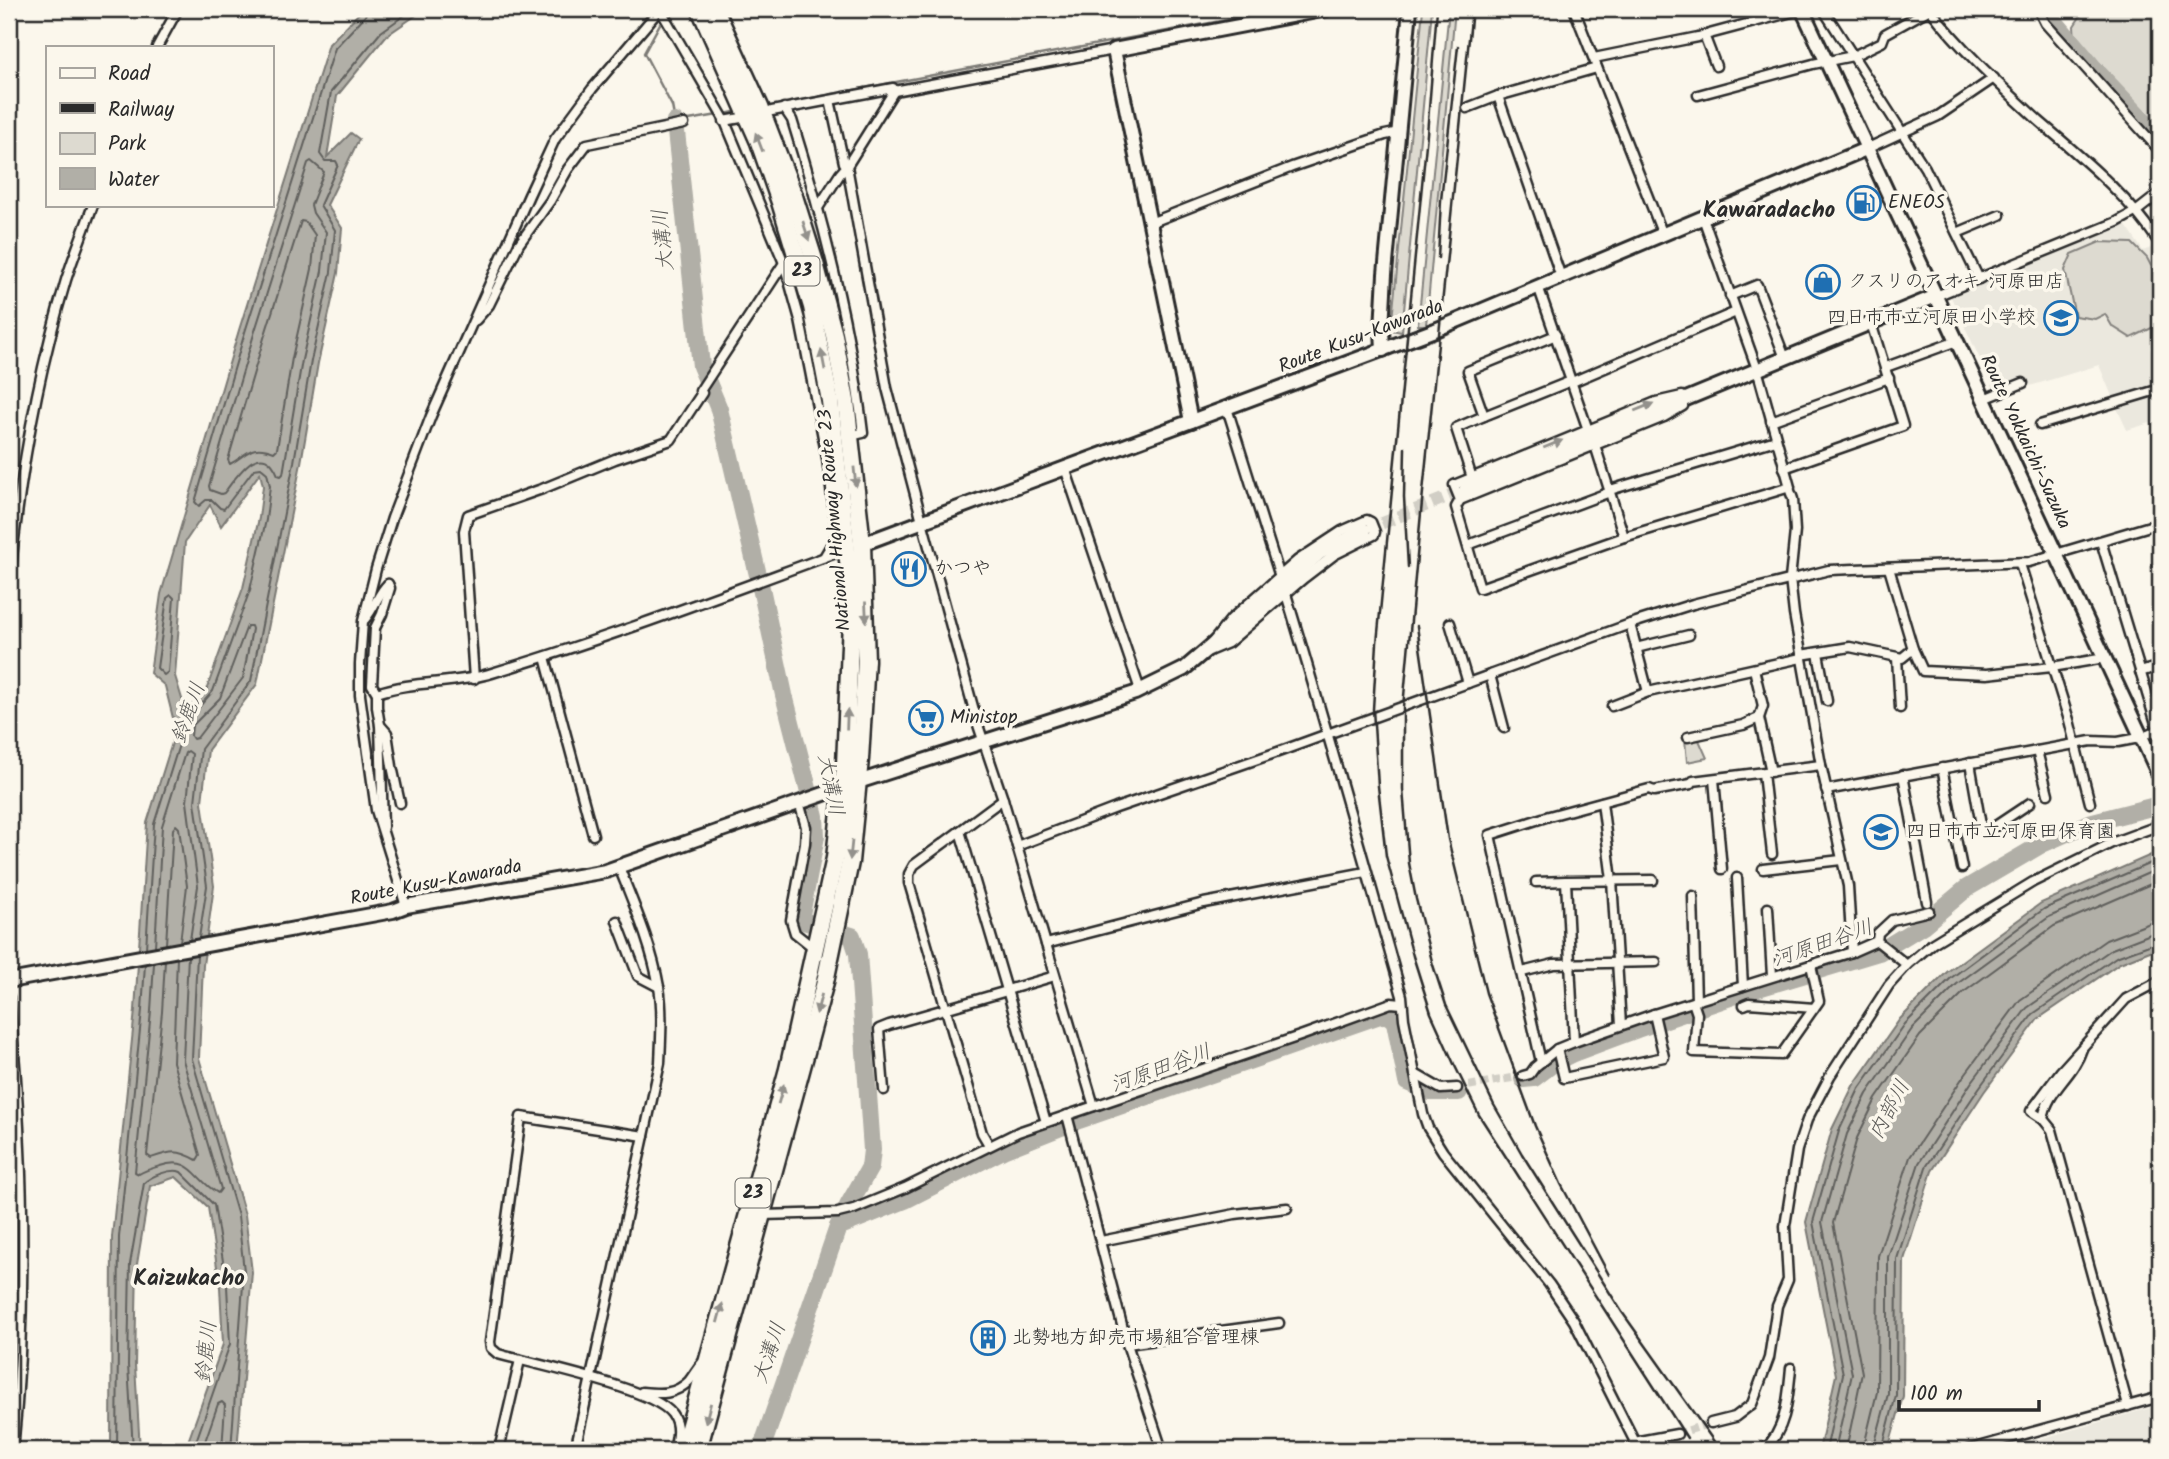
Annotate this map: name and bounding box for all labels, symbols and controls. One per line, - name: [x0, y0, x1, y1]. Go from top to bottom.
- legend: [46, 46, 273, 206]
- text: Road: [108, 58, 151, 91]
- text: Railway: [108, 94, 174, 127]
- text: Park: [108, 128, 146, 161]
- one-way arrow: [753, 131, 764, 152]
- text: Water: [108, 164, 160, 197]
- fuel station icon: ENEOS: [1845, 184, 1883, 222]
- place label: ENEOS: [1888, 188, 1945, 218]
- district label: Kawaradacho: [1703, 193, 1835, 229]
- water label: 大溝川: [644, 207, 684, 273]
- one-way arrow: [801, 220, 811, 241]
- road number: 23: [784, 256, 820, 286]
- shop icon: クスリのアオキ 河原田店: [1804, 263, 1842, 301]
- place label: クスリのアオキ 河原田店: [1848, 267, 2064, 297]
- street label: Route Kusu-Kawarada: [1274, 292, 1448, 382]
- school or university icon: 四日市市立河原田小学校: [2042, 299, 2080, 337]
- place label: 四日市市立河原田小学校: [1827, 303, 2036, 333]
- one-way arrow: [817, 349, 828, 371]
- street label: Route Yokkaichi-Suzuka: [1971, 350, 2079, 534]
- one-way arrow: [1634, 401, 1655, 412]
- street label: National Highway Route 23: [810, 408, 860, 632]
- one-way arrow: [1542, 439, 1563, 450]
- one-way arrow: [850, 466, 861, 488]
- restaurant icon: かつや: [890, 550, 928, 588]
- place label: かつや: [934, 554, 991, 584]
- one-way arrow: [860, 601, 871, 623]
- water label: 鈴鹿川: [163, 678, 215, 748]
- supermarket icon: Ministop: [907, 699, 945, 737]
- place label: Ministop: [950, 703, 1017, 733]
- one-way arrow: [841, 708, 852, 730]
- water label: 大溝川: [808, 751, 852, 819]
- school or university icon: 四日市市立河原田保育園: [1862, 813, 1900, 851]
- place label: 四日市市立河原田保育園: [1906, 817, 2115, 847]
- one-way arrow: [845, 839, 856, 861]
- street label: Route Kusu-Kawarada: [348, 852, 524, 914]
- water label: 河原田谷川: [1768, 911, 1878, 977]
- one-way arrow: [813, 994, 824, 1016]
- water label: 河原田谷川: [1106, 1036, 1216, 1102]
- water label: 内部川: [1861, 1074, 1919, 1146]
- one-way arrow: [776, 1083, 786, 1104]
- road number: 23: [736, 1178, 770, 1208]
- district label: Kaizukacho: [133, 1261, 245, 1297]
- one-way arrow: [715, 1302, 726, 1324]
- water label: 大溝川: [744, 1318, 796, 1388]
- water label: 鈴鹿川: [187, 1319, 227, 1385]
- building icon: 北勢地方卸売市場組合管理棟: [969, 1319, 1007, 1357]
- place label: 北勢地方卸売市場組合管理棟: [1012, 1323, 1259, 1353]
- scale bar: [1899, 1368, 2039, 1412]
- text: 100 m: [1910, 1378, 1963, 1411]
- one-way arrow: [702, 1402, 713, 1424]

